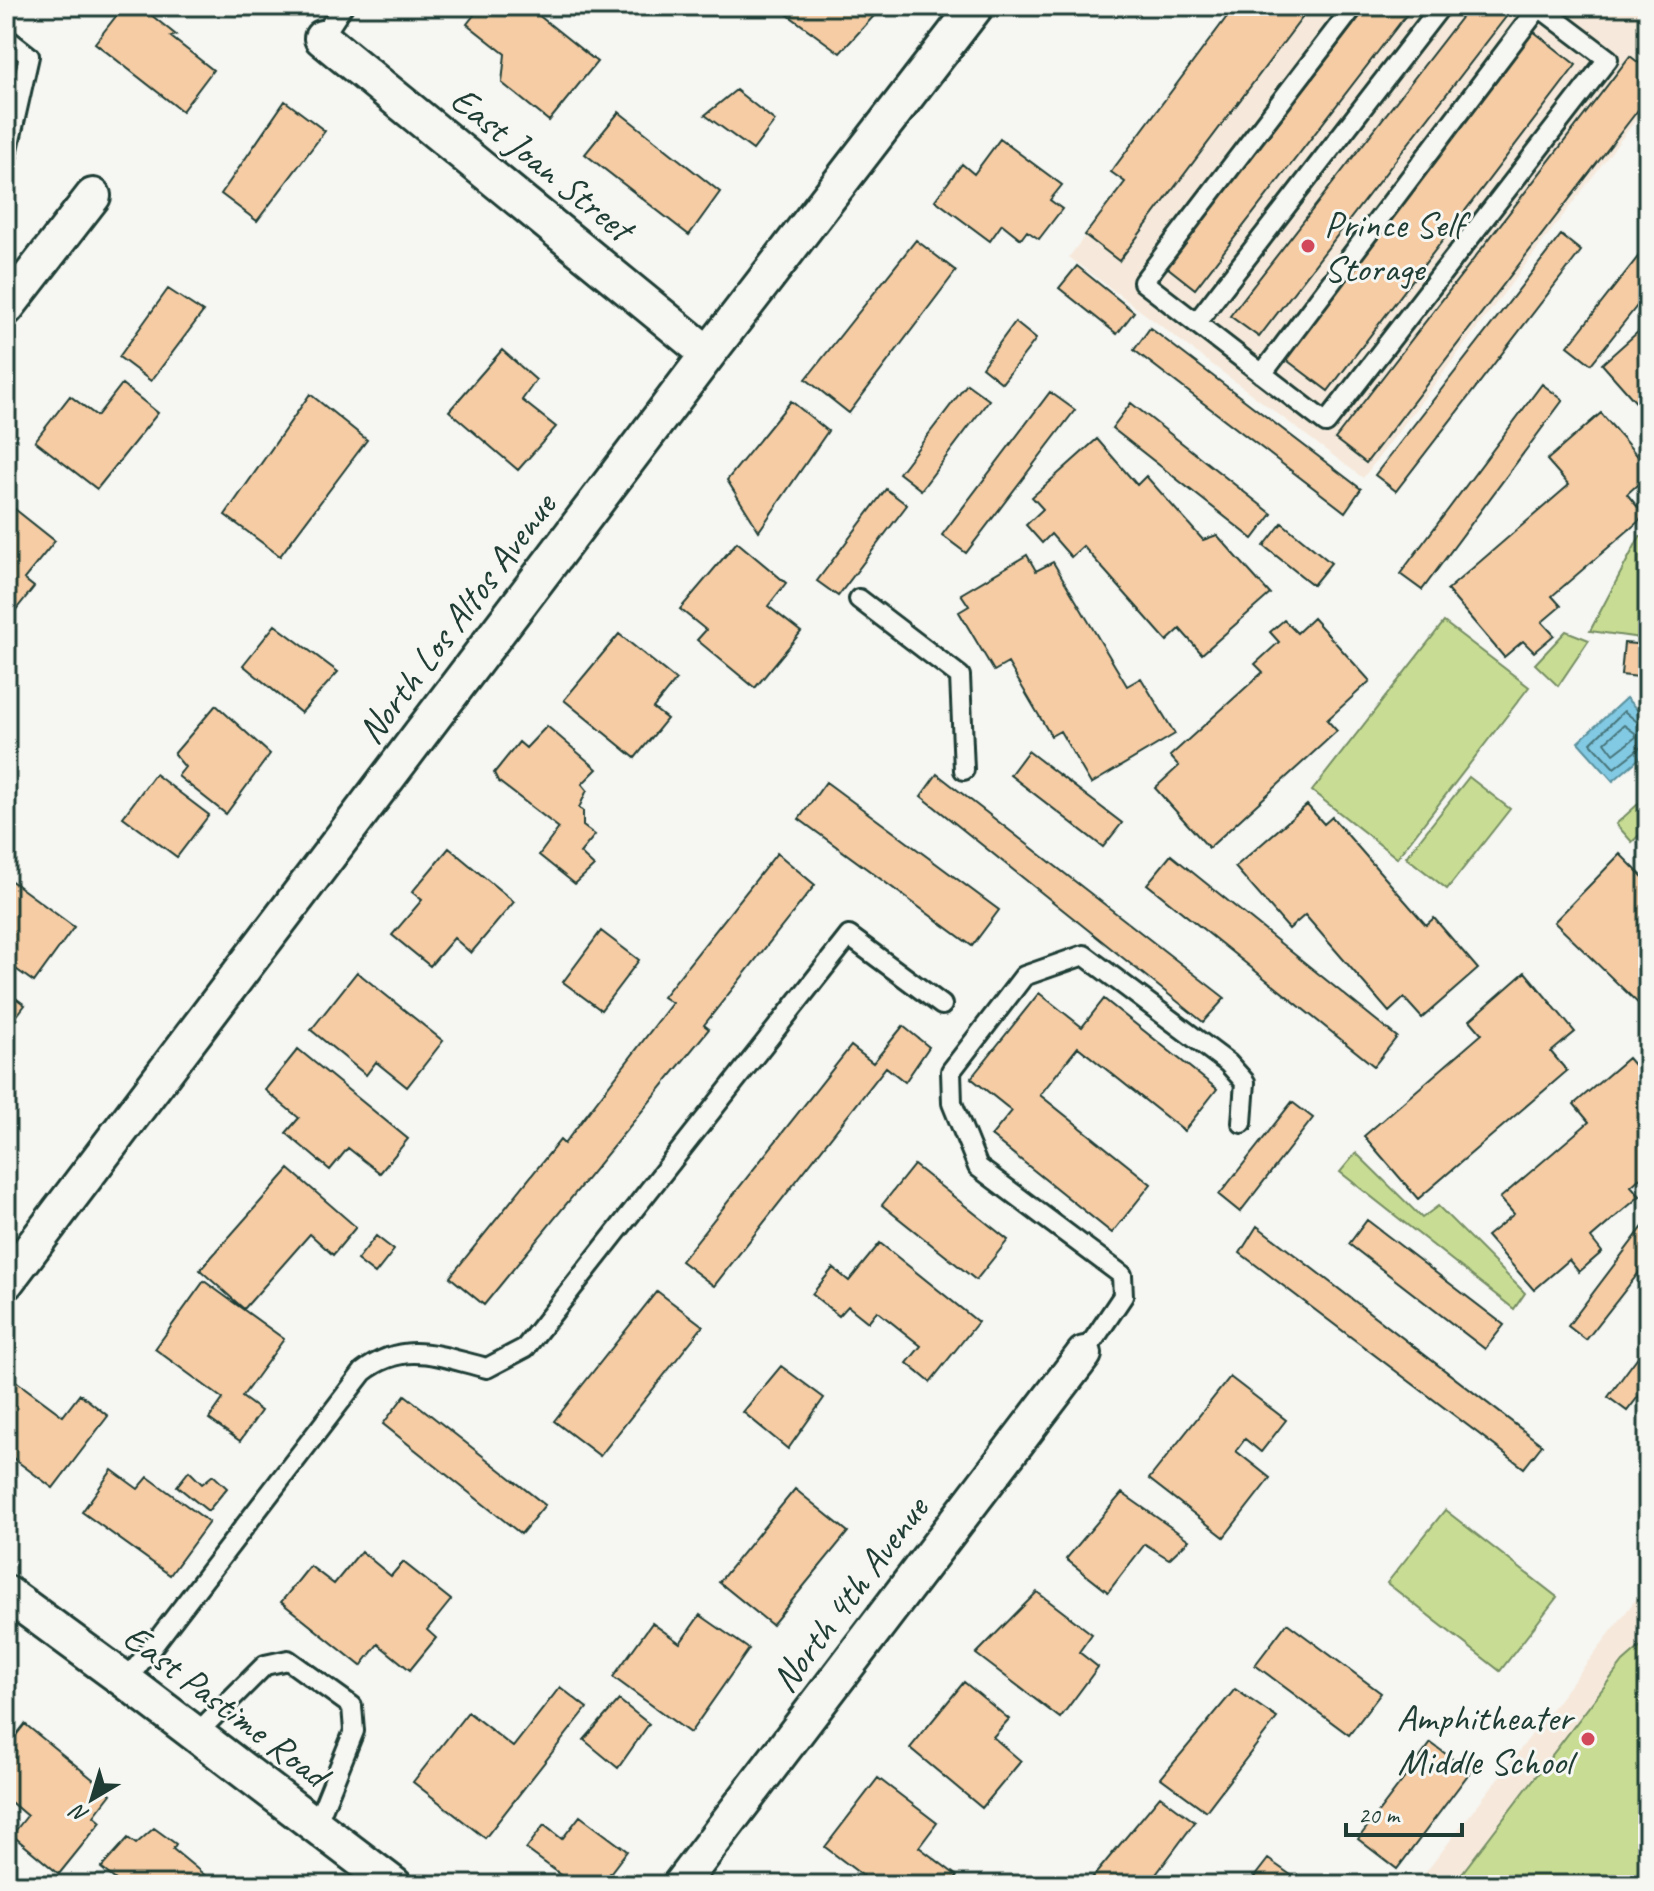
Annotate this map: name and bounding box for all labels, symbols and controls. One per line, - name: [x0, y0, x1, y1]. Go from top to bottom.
- street label: East Joan Street: [441, 76, 646, 254]
- place label: Prince Self Storage: [1324, 201, 1472, 292]
- marker: Prince Self Storage: [1299, 237, 1317, 255]
- street label: North Los Altos Avenue: [347, 482, 568, 753]
- street label: North 4th Avenue: [761, 1485, 940, 1701]
- street label: East Pastime Road: [114, 1613, 341, 1801]
- place label: Amphitheater Middle School: [1397, 1694, 1579, 1785]
- marker: Amphitheater Middle School: [1579, 1730, 1597, 1748]
- north arrow: [52, 1759, 132, 1839]
- scale bar: [1346, 1787, 1462, 1837]
- text: N: [64, 1797, 94, 1829]
- text: 20 m: [1358, 1800, 1401, 1830]

